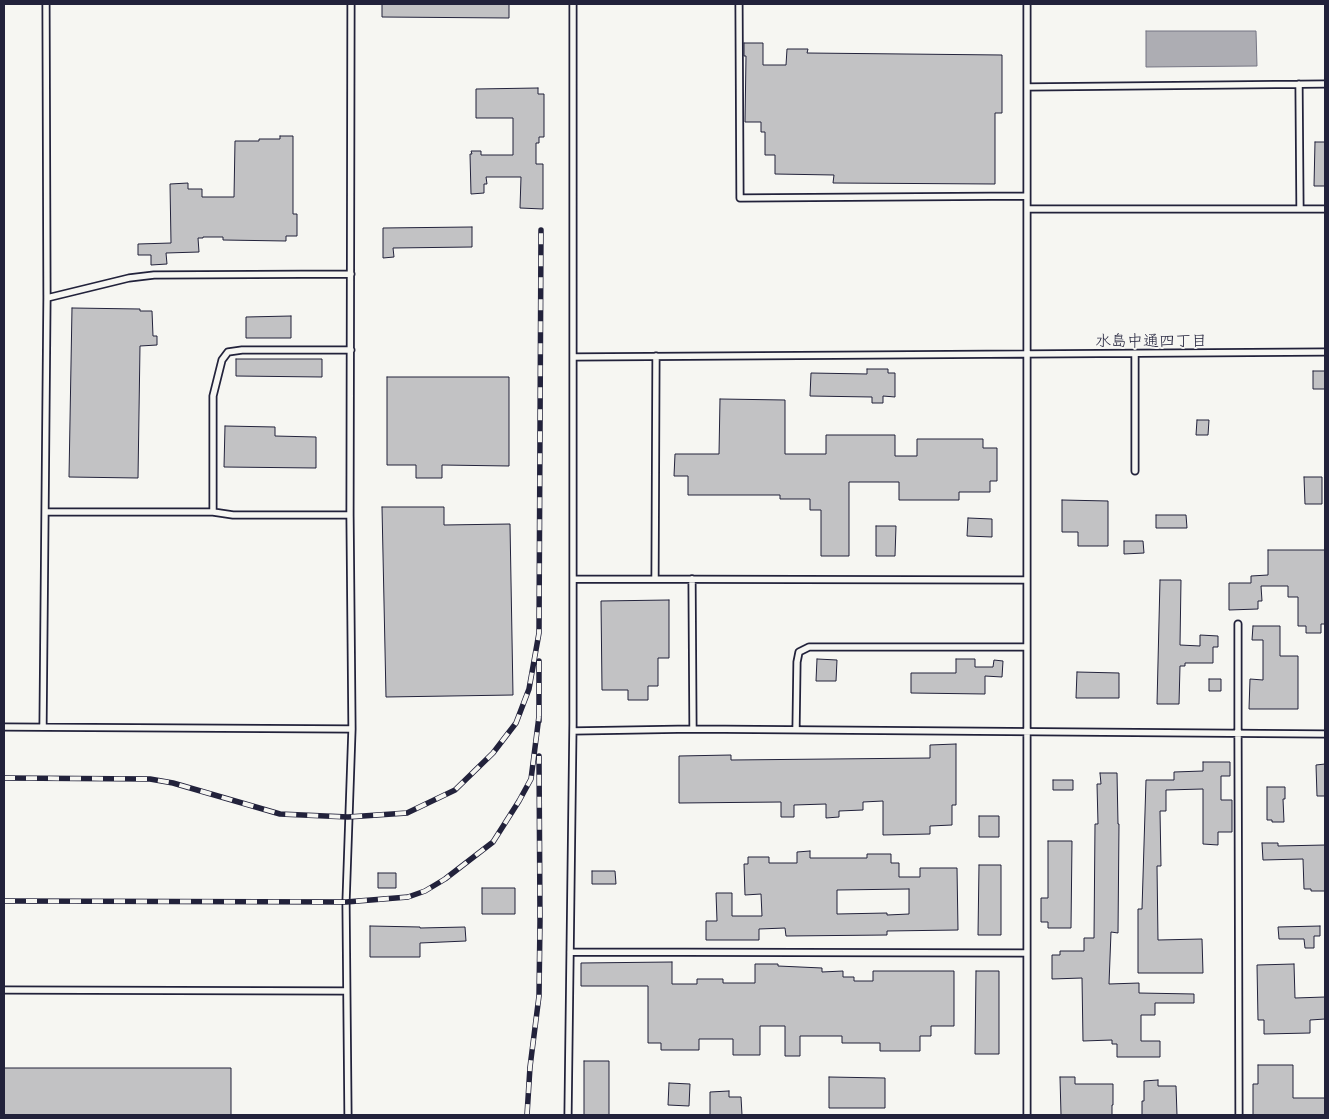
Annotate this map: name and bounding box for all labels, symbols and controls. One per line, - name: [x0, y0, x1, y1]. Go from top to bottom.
- district label: 水島中通四丁目: [1095, 332, 1207, 352]

